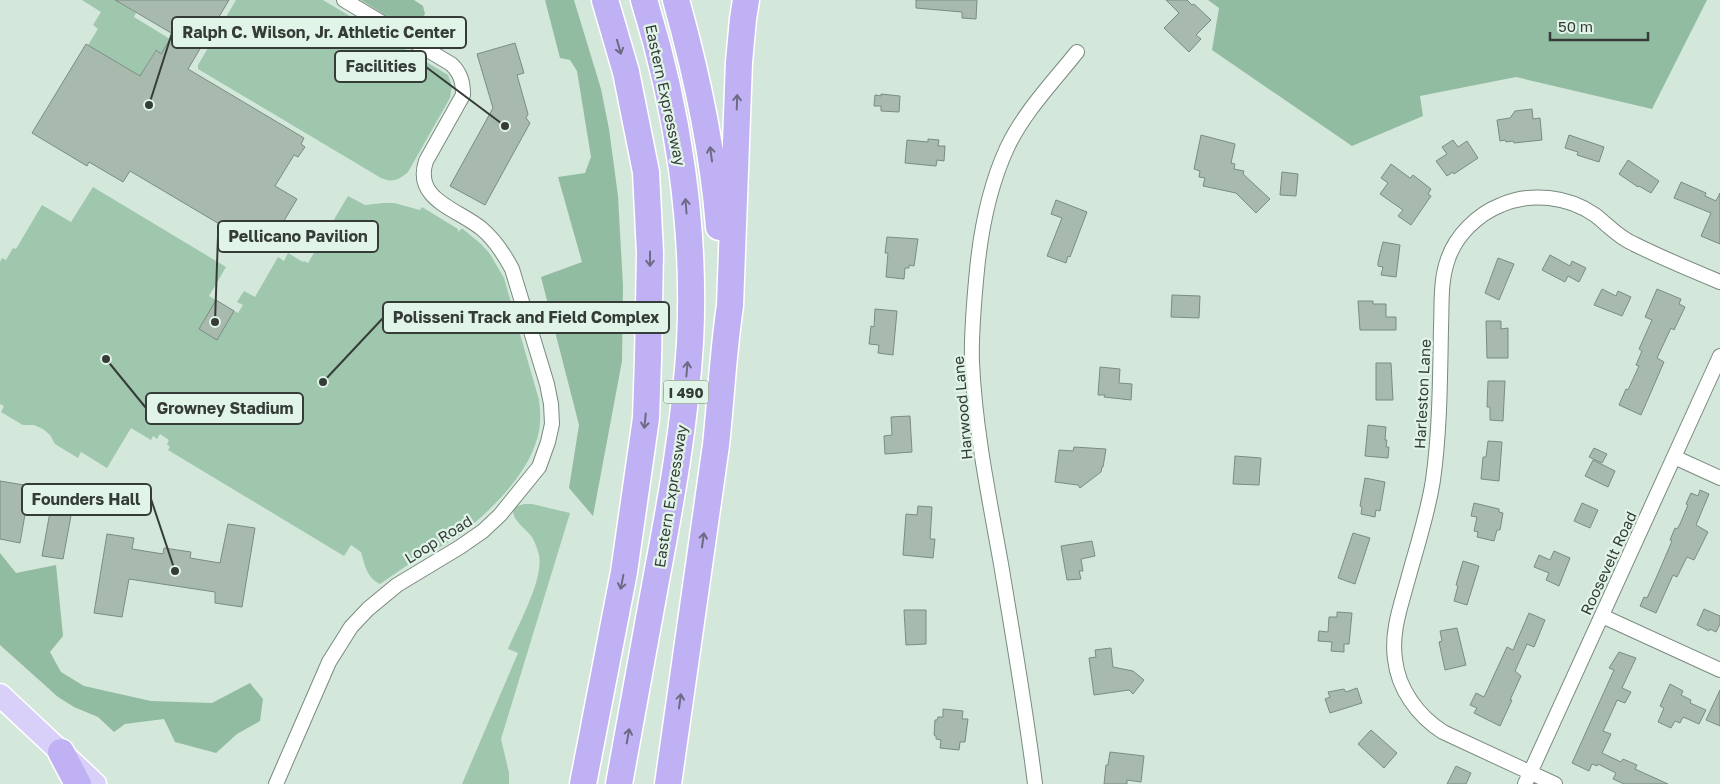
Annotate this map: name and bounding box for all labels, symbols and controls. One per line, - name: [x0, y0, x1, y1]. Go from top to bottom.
- scale bar: [1550, 10, 1648, 42]
- callout: Ralph C. Wilson, Jr. Athletic Center: [172, 17, 466, 48]
- text: 50 m: [1558, 17, 1593, 35]
- text: Ralph C. Wilson, Jr. Athletic Center: [182, 22, 456, 42]
- street label: Eastern Expressway: [642, 23, 690, 168]
- one-way arrow: [614, 38, 624, 54]
- callout: Facilities: [335, 51, 426, 82]
- text: Facilities: [346, 56, 417, 76]
- one-way arrow: [732, 94, 741, 110]
- one-way arrow: [706, 147, 716, 163]
- one-way arrow: [681, 199, 690, 215]
- callout: Pellicano Pavilion: [218, 221, 378, 252]
- text: Pellicano Pavilion: [228, 226, 368, 246]
- one-way arrow: [645, 250, 655, 266]
- callout: Polisseni Track and Field Complex: [383, 302, 669, 333]
- text: Polisseni Track and Field Complex: [393, 307, 660, 327]
- street label: Harleston Lane: [1410, 338, 1434, 449]
- street label: Harwood Lane: [948, 355, 976, 461]
- one-way arrow: [683, 361, 692, 377]
- road number: I 490: [664, 381, 708, 404]
- callout: Growney Stadium: [146, 393, 303, 424]
- text: Growney Stadium: [157, 398, 293, 418]
- one-way arrow: [641, 413, 650, 429]
- street label: Eastern Expressway: [650, 423, 690, 569]
- callout: Founders Hall: [22, 484, 151, 515]
- text: Founders Hall: [32, 489, 141, 509]
- street label: Roosevelt Road: [1576, 508, 1640, 618]
- street label: Loop Road: [401, 511, 475, 567]
- one-way arrow: [698, 533, 708, 549]
- one-way arrow: [617, 573, 626, 589]
- one-way arrow: [675, 693, 685, 709]
- one-way arrow: [623, 728, 633, 744]

